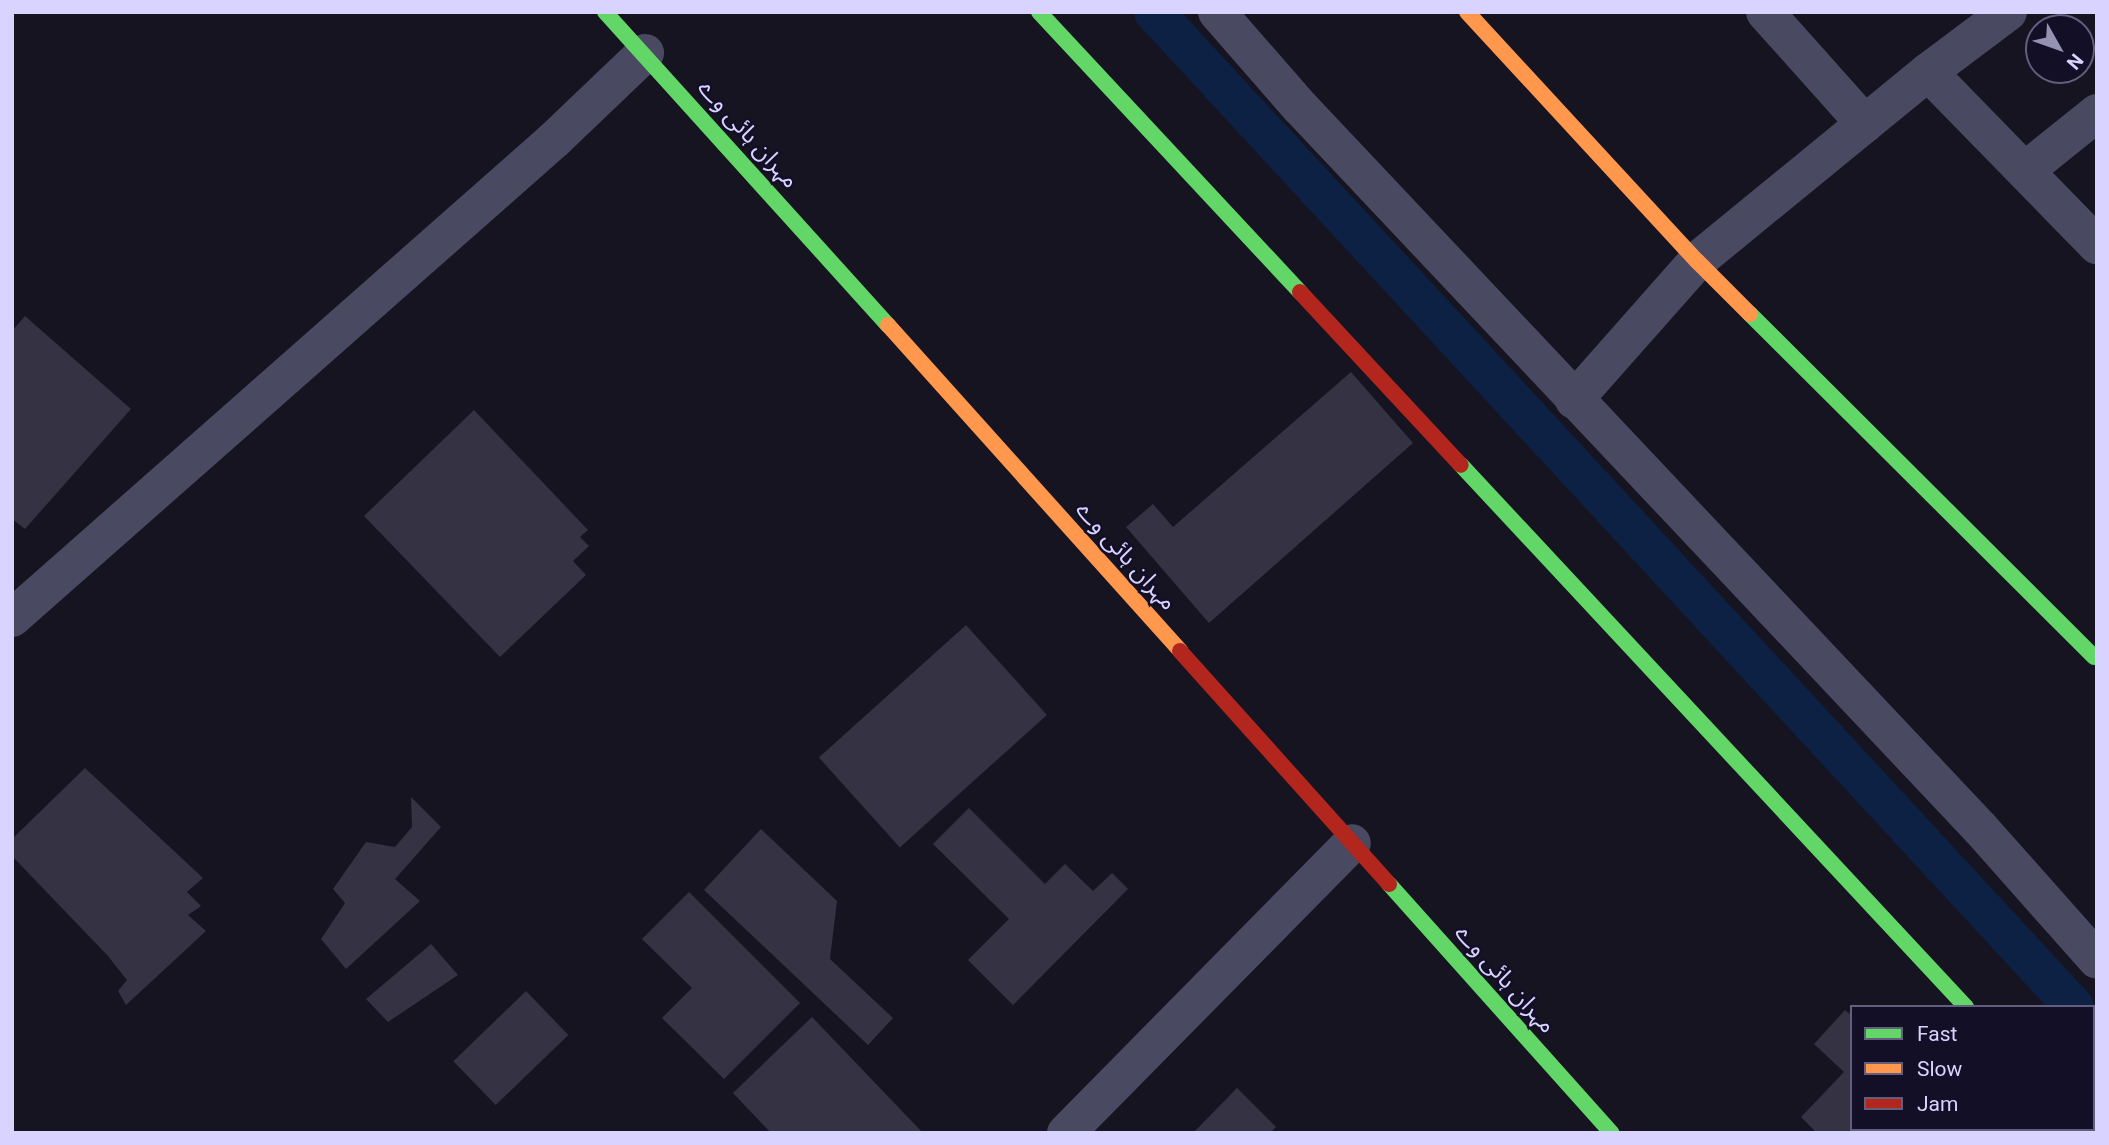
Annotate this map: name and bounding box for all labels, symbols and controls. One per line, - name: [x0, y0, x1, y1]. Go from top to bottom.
- north arrow: [2025, 14, 2095, 84]
- text: N: [2062, 49, 2088, 74]
- street label: مہران ہائی وے: [691, 73, 805, 195]
- street label: مہران ہائی وے: [1069, 495, 1183, 617]
- street label: مہران ہائی وے: [1448, 918, 1562, 1040]
- legend: [1850, 1005, 2095, 1131]
- text: Fast: [1917, 1022, 1957, 1046]
- text: Slow: [1917, 1057, 1962, 1081]
- text: Jam: [1917, 1092, 1958, 1116]

